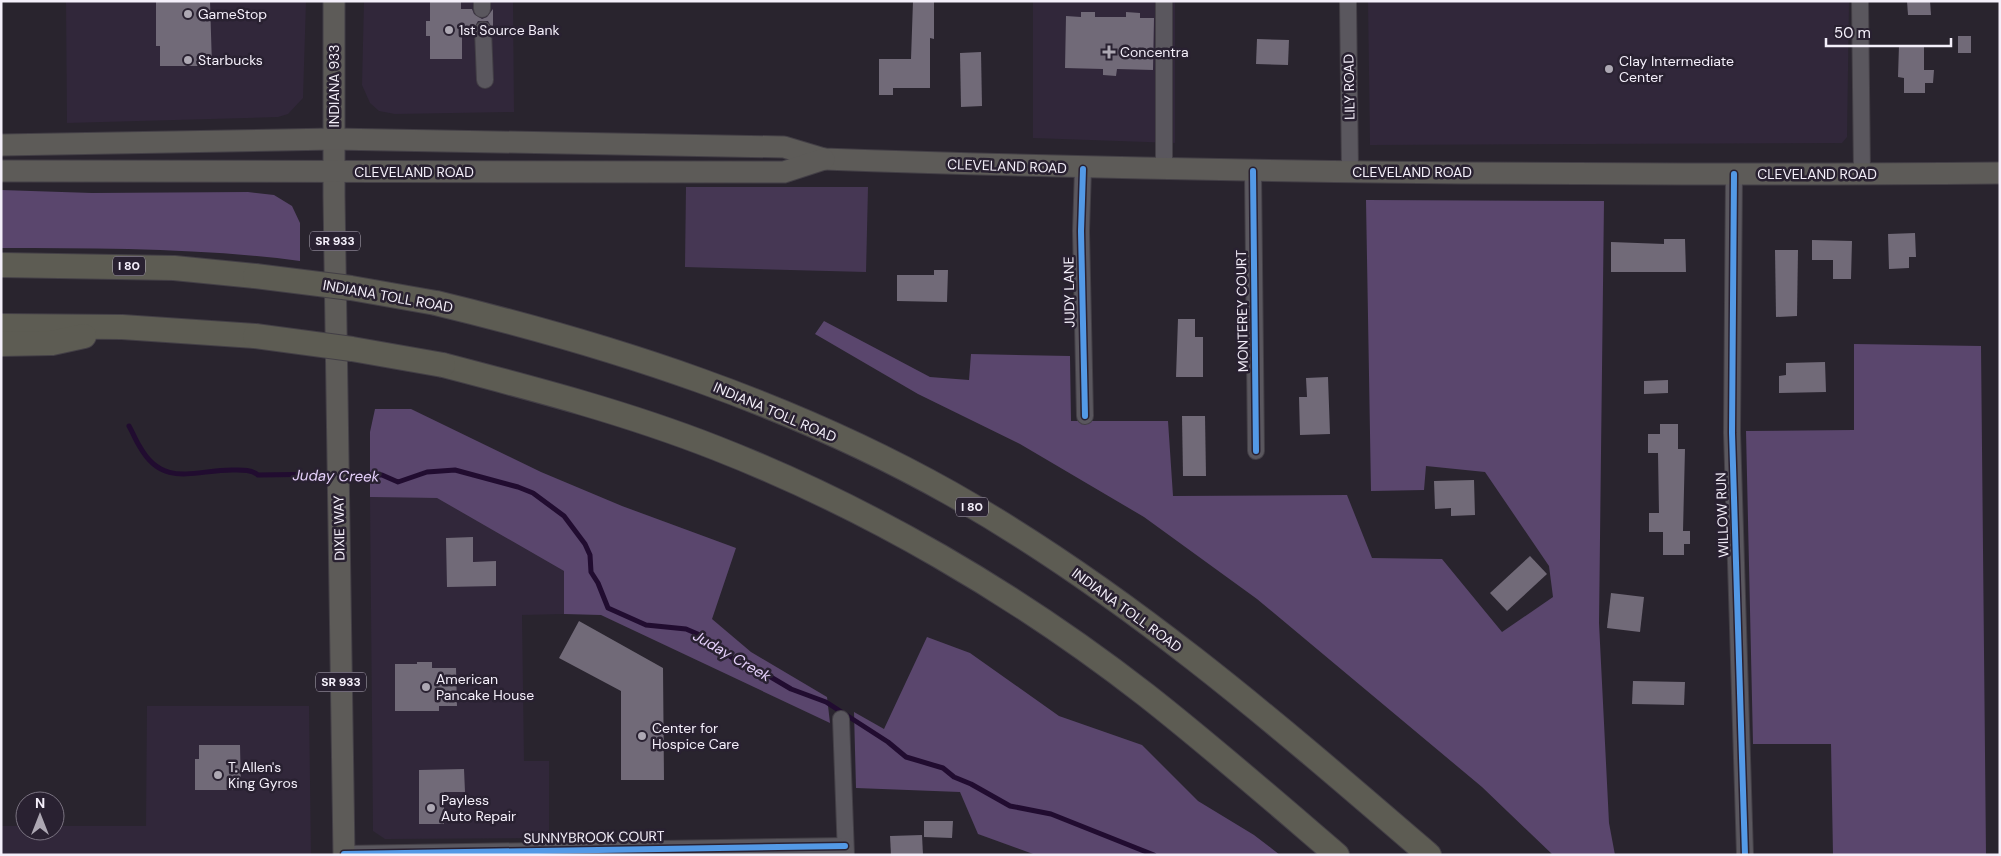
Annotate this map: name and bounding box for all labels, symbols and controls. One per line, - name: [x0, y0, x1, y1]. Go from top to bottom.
- place label: GameStop: [198, 5, 267, 23]
- marker: GameStop: [182, 8, 194, 20]
- scale bar: [1826, 15, 1951, 47]
- place label: 1st Source Bank: [459, 21, 560, 39]
- text: 50 m: [1834, 23, 1871, 43]
- marker: 1st Source Bank: [443, 24, 455, 36]
- place label: Concentra: [1120, 43, 1189, 61]
- street label: INDIANA 933: [325, 45, 343, 127]
- marker: Concentra: [1102, 45, 1116, 59]
- place label: Starbucks: [198, 51, 263, 69]
- place label: Clay Intermediate Center: [1619, 52, 1734, 86]
- marker: Starbucks: [182, 54, 194, 66]
- street label: LILY ROAD: [1339, 54, 1359, 120]
- marker: Clay Intermediate Center: [1603, 63, 1615, 75]
- street label: CLEVELAND ROAD: [947, 155, 1067, 177]
- street label: CLEVELAND ROAD: [354, 163, 474, 181]
- street label: CLEVELAND ROAD: [1352, 163, 1472, 181]
- street label: CLEVELAND ROAD: [1757, 165, 1877, 183]
- road number: SR 933: [310, 232, 360, 250]
- street label: MONTEREY COURT: [1232, 250, 1252, 372]
- road number: I 80: [113, 256, 145, 276]
- street label: JUDY LANE: [1059, 256, 1079, 328]
- street label: INDIANA TOLL ROAD: [321, 276, 455, 316]
- street label: INDIANA TOLL ROAD: [711, 378, 839, 446]
- water label: Juday Creek: [292, 465, 380, 487]
- street label: WILLOW RUN: [1712, 472, 1732, 558]
- street label: DIXIE WAY: [329, 495, 349, 561]
- road number: I 80: [956, 498, 988, 516]
- street label: INDIANA TOLL ROAD: [1068, 564, 1186, 656]
- water label: Juday Creek: [689, 626, 775, 687]
- place label: American Pancake House: [436, 670, 534, 704]
- road number: SR 933: [316, 672, 366, 692]
- marker: American Pancake House: [420, 681, 432, 693]
- place label: Center for Hospice Care: [652, 719, 739, 753]
- marker: Center for Hospice Care: [636, 730, 648, 742]
- place label: T. Allen's King Gyros: [228, 758, 298, 792]
- marker: T. Allen's King Gyros: [212, 769, 224, 781]
- north arrow: [15, 791, 65, 841]
- place label: Payless Auto Repair: [441, 791, 516, 825]
- text: N: [35, 794, 45, 812]
- marker: Payless Auto Repair: [425, 802, 437, 814]
- street label: SUNNYBROOK COURT: [523, 827, 665, 847]

